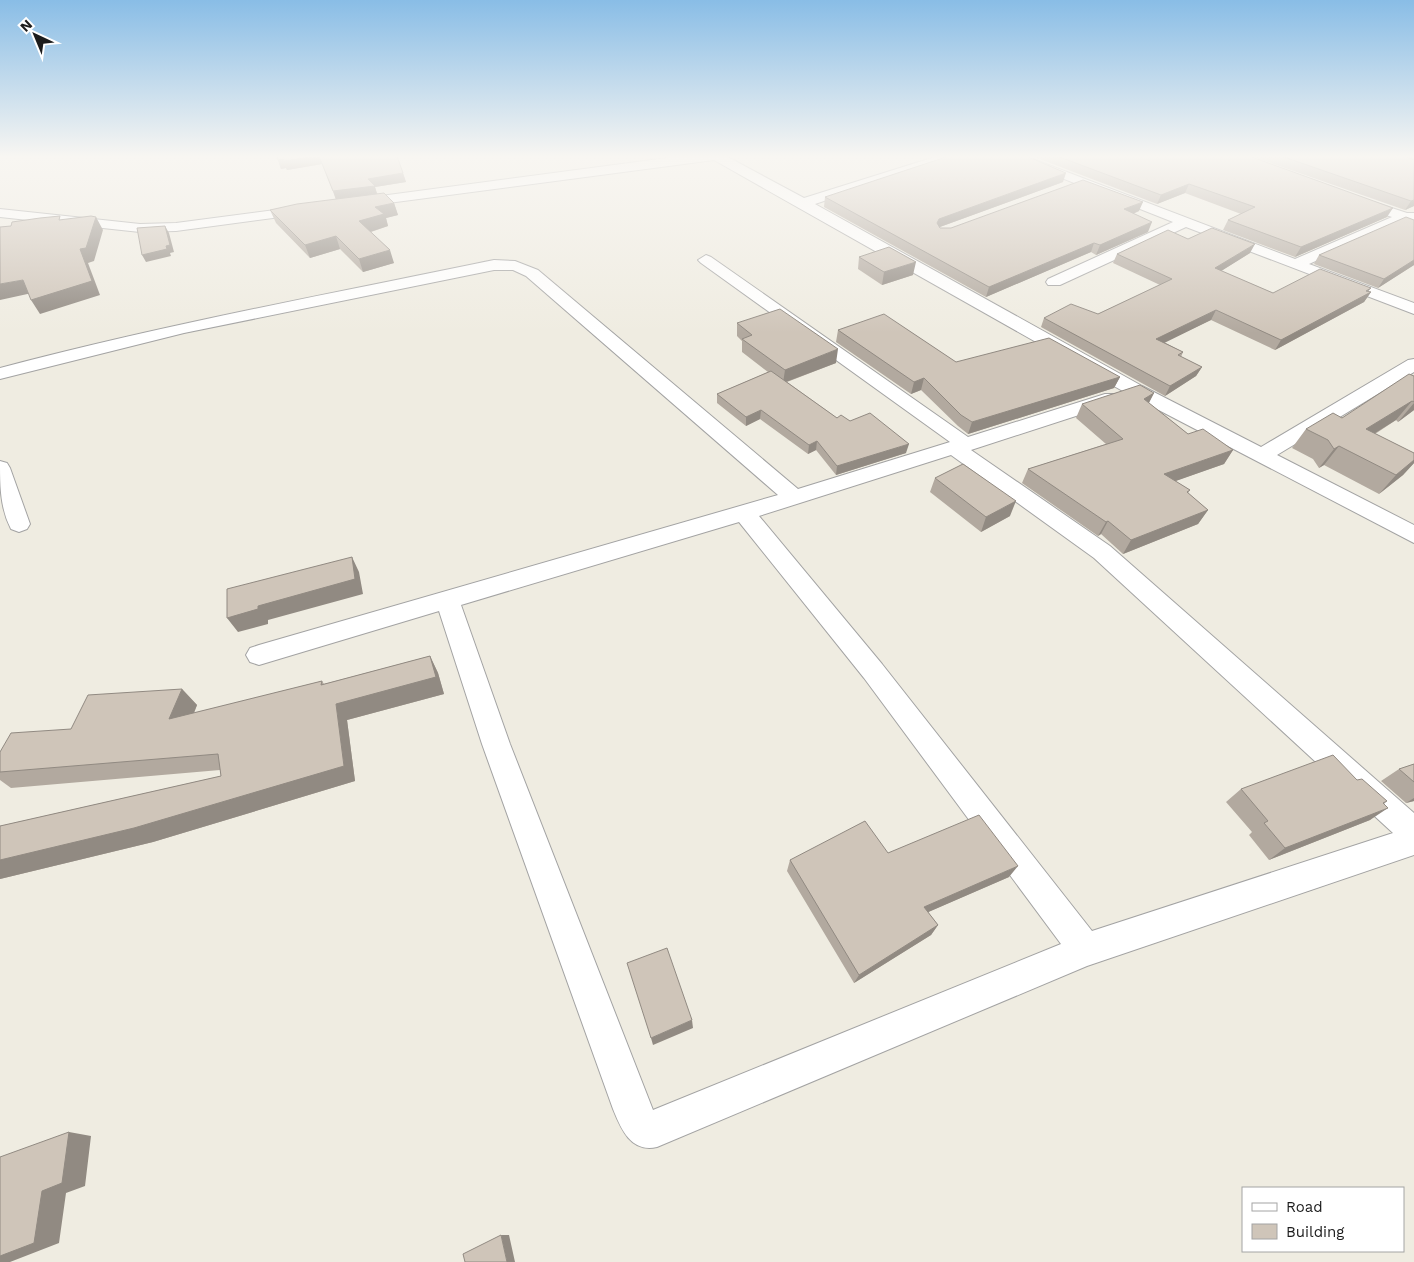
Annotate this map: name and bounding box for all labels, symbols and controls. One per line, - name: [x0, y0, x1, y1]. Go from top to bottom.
- north arrow: [10, 10, 60, 60]
- text: N: [17, 16, 35, 35]
- legend: [1242, 1187, 1404, 1252]
- text: Road: [1286, 1198, 1323, 1216]
- text: Building: [1286, 1223, 1344, 1241]

